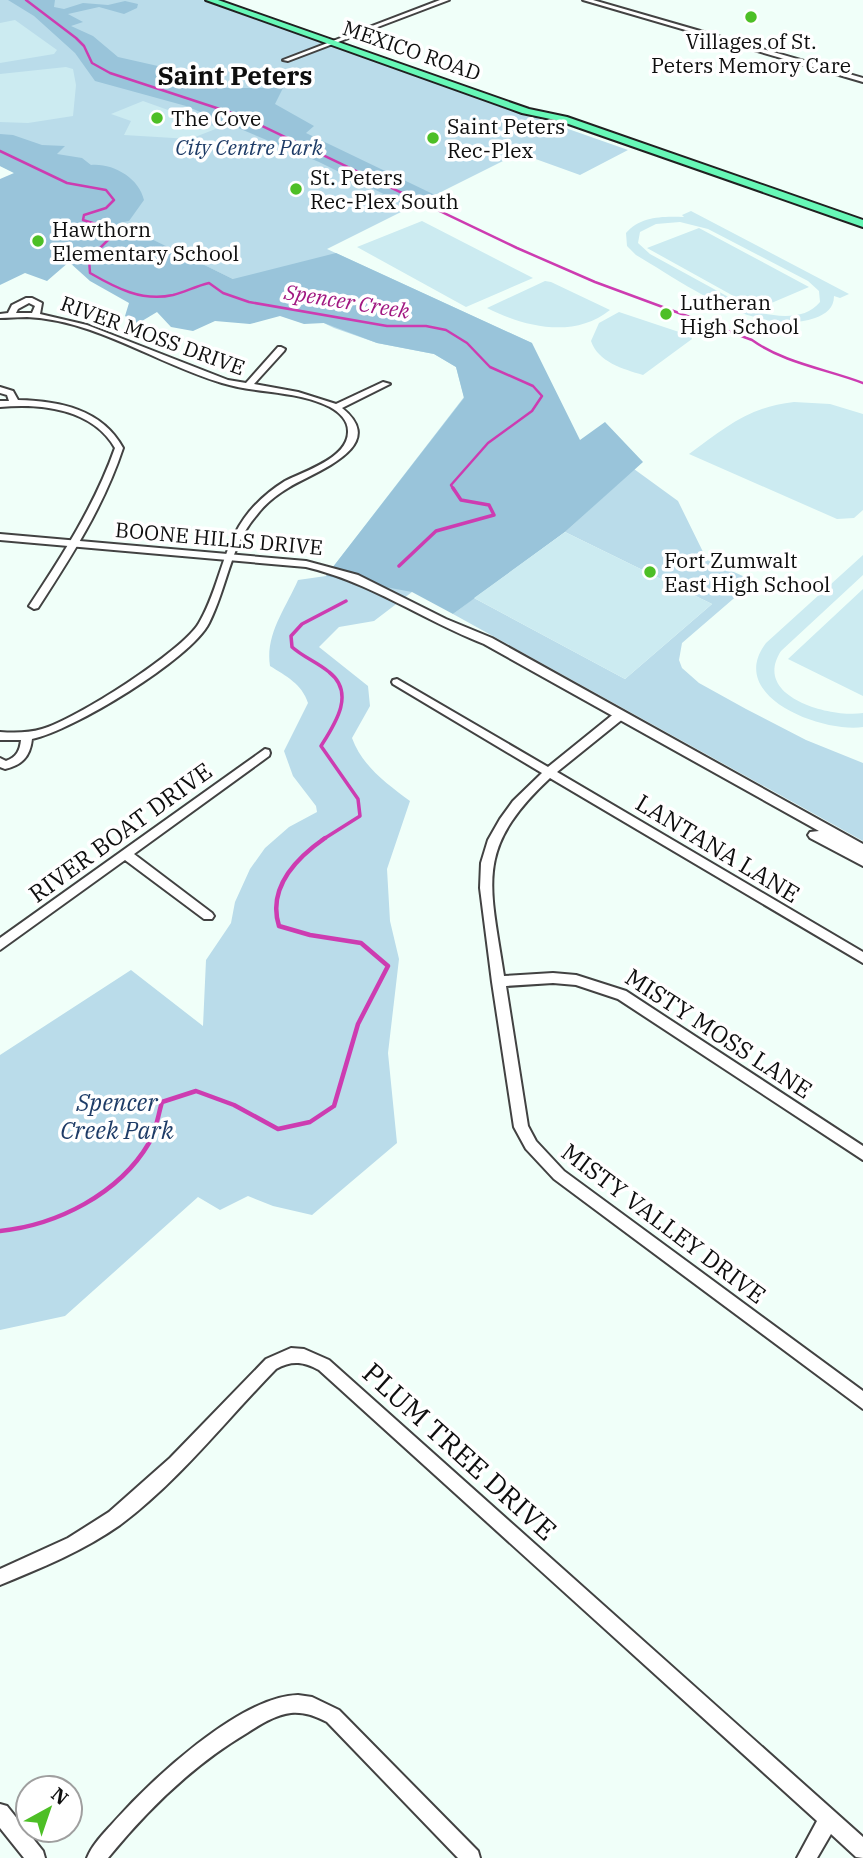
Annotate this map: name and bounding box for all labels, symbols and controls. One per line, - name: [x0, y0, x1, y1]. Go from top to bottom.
- marker: Villages of St. Peters Memory Care: [743, 9, 759, 25]
- street label: MEXICO ROAD: [339, 13, 485, 87]
- place label: Villages of St. Peters Memory Care: [651, 27, 851, 79]
- district label: Saint Peters: [157, 58, 313, 92]
- place label: The Cove: [171, 104, 261, 132]
- marker: The Cove: [149, 110, 165, 126]
- place label: Saint Peters Rec-Plex: [447, 112, 565, 164]
- marker: Saint Peters Rec-Plex: [425, 130, 441, 146]
- park label: City Centre Park: [175, 133, 324, 161]
- place label: St. Peters Rec-Plex South: [310, 163, 459, 215]
- marker: St. Peters Rec-Plex South: [288, 181, 304, 197]
- place label: Hawthorn Elementary School: [52, 215, 239, 267]
- marker: Hawthorn Elementary School: [30, 233, 46, 249]
- water label: Spencer Creek: [281, 277, 413, 325]
- place label: Lutheran High School: [680, 288, 799, 340]
- street label: RIVER MOSS DRIVE: [57, 289, 249, 381]
- marker: Lutheran High School: [658, 306, 674, 322]
- street label: BOONE HILLS DRIVE: [114, 515, 324, 561]
- place label: Fort Zumwalt East High School: [664, 546, 830, 598]
- marker: Fort Zumwalt East High School: [642, 564, 658, 580]
- street label: RIVER BOAT DRIVE: [22, 755, 218, 909]
- street label: LANTANA LANE: [630, 786, 806, 910]
- street label: MISTY MOSS LANE: [619, 961, 819, 1105]
- park label: Spencer Creek Park: [60, 1086, 174, 1146]
- street label: MISTY VALLEY DRIVE: [555, 1136, 773, 1310]
- street label: PLUM TREE DRIVE: [355, 1354, 565, 1548]
- north arrow: [14, 1774, 84, 1844]
- text: N: [46, 1782, 73, 1810]

